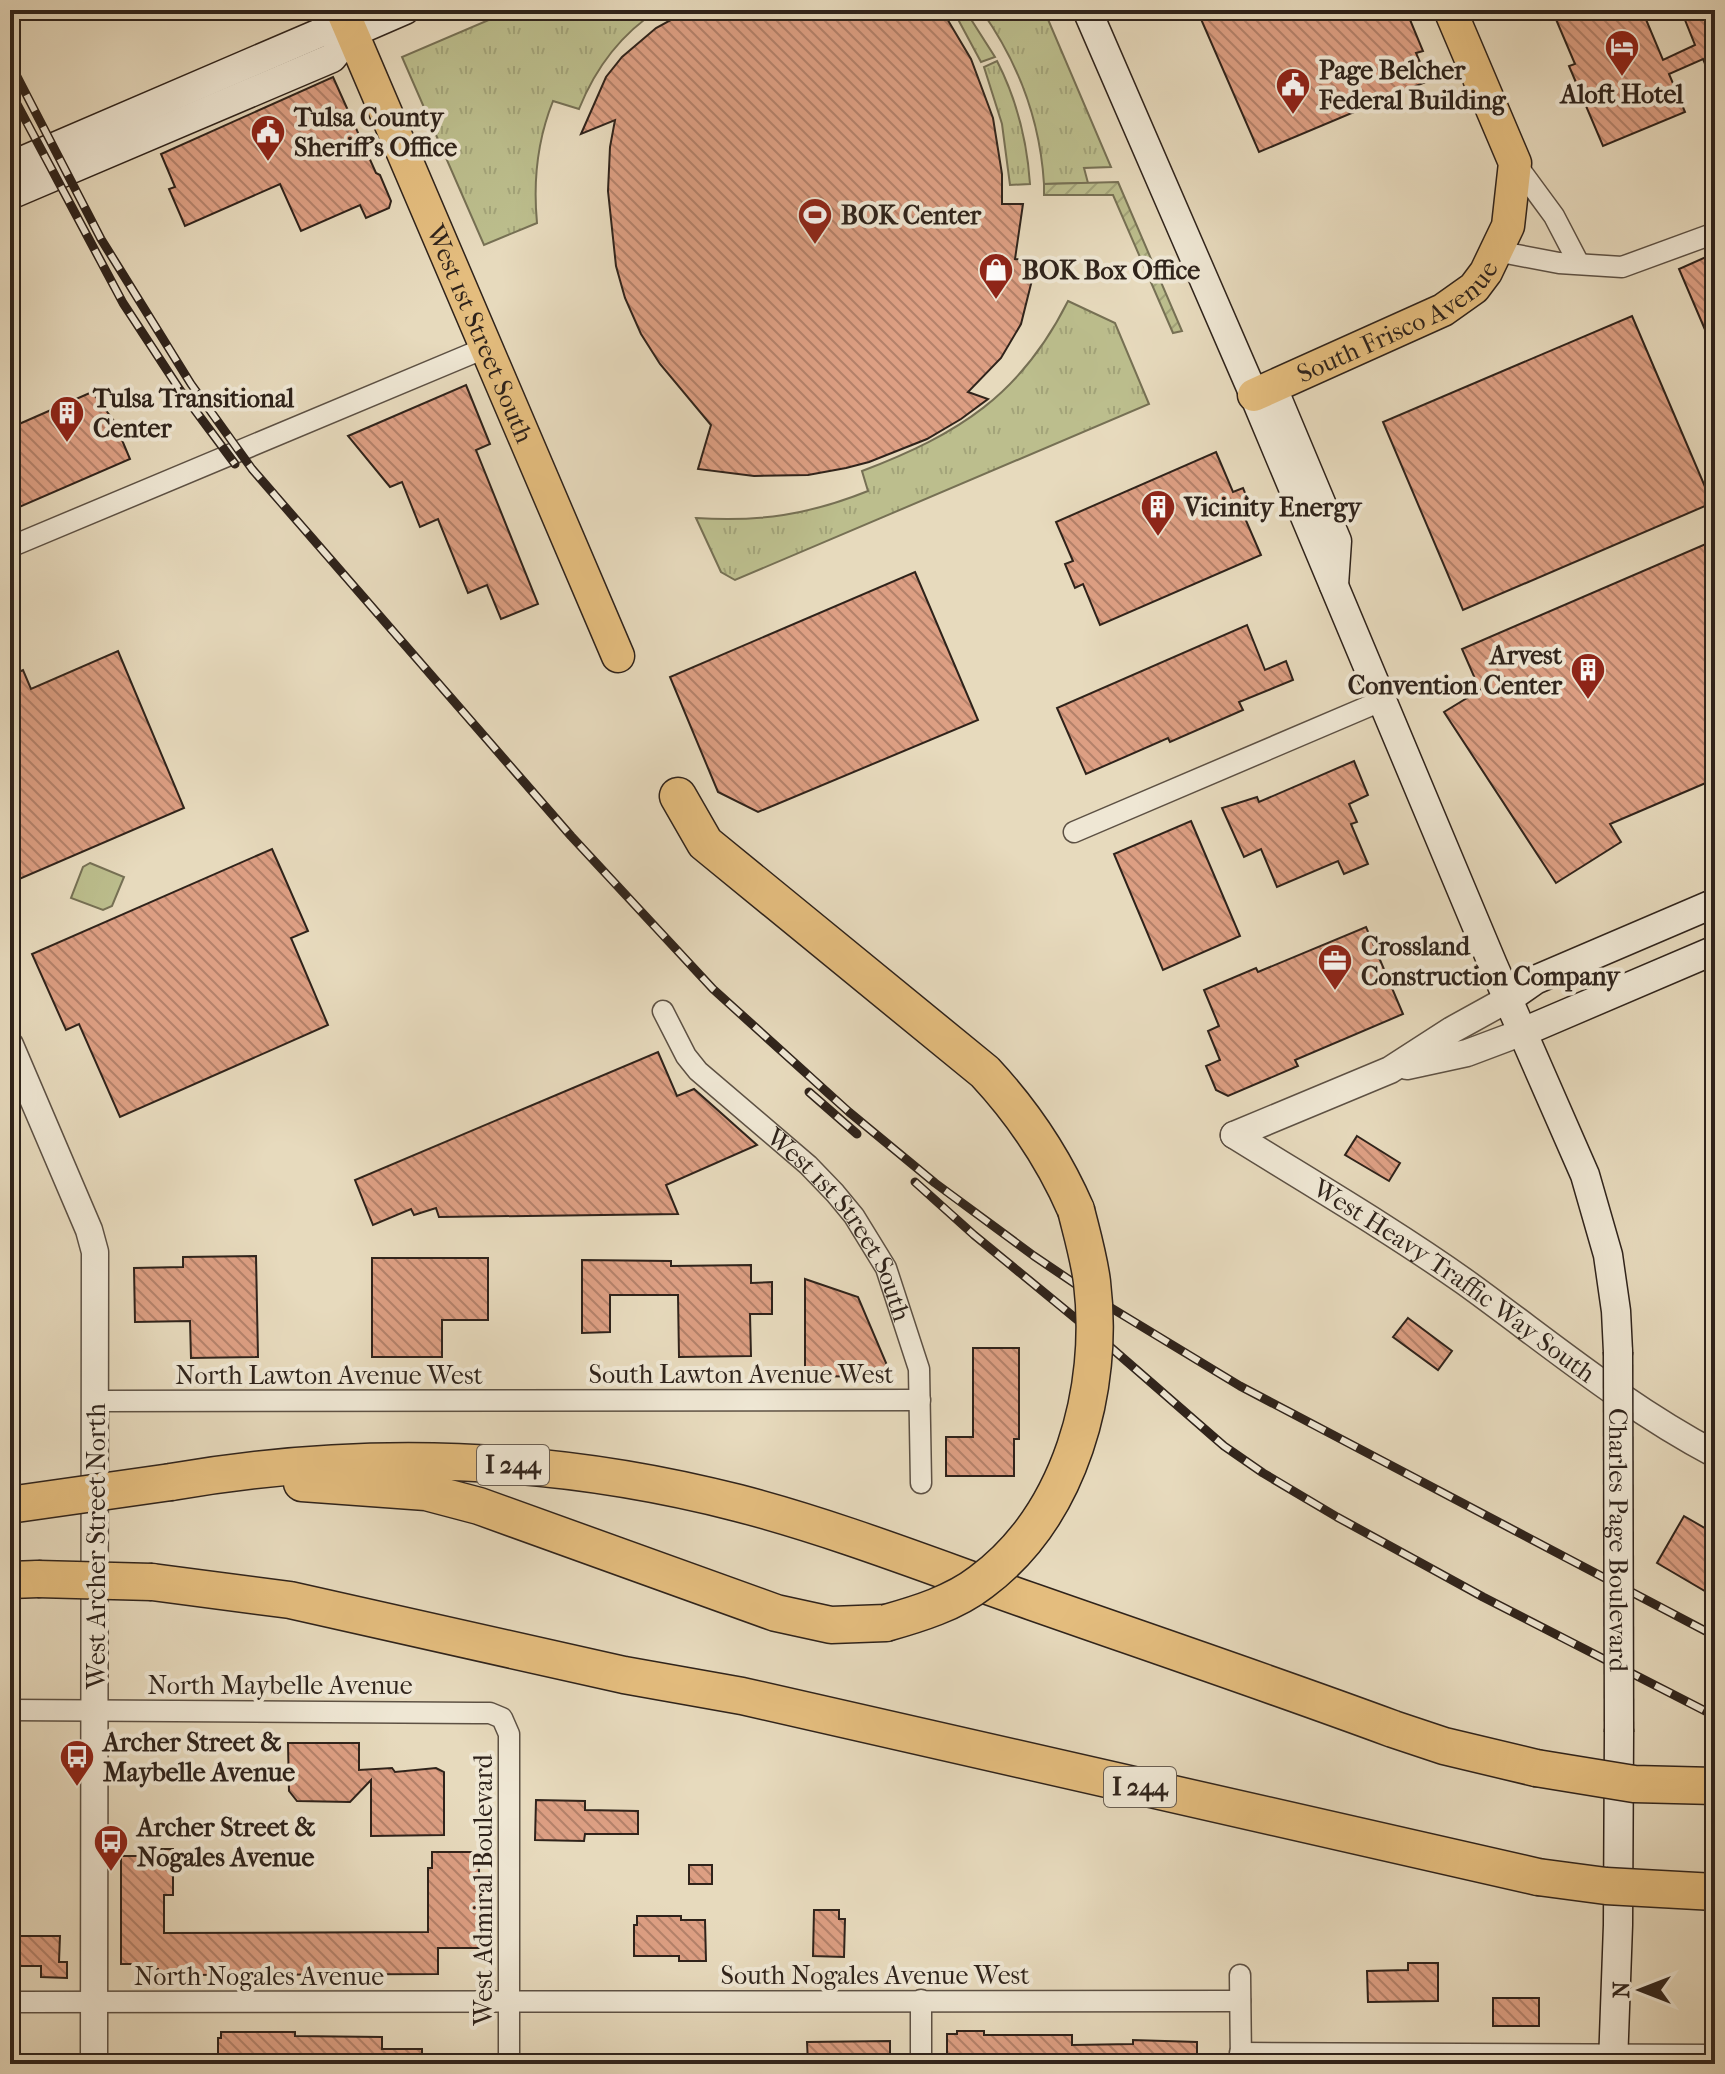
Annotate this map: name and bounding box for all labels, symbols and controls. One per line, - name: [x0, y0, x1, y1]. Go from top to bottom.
- hotel icon: Aloft Hotel: [1603, 28, 1641, 78]
- place label: Page Belcher Federal Building: [1318, 55, 1507, 116]
- public building icon: Page Belcher Federal Building: [1274, 66, 1312, 116]
- place label: Aloft Hotel: [1559, 79, 1684, 110]
- place label: Tulsa County Sheriff's Office: [293, 102, 457, 163]
- public building icon: Tulsa County Sheriff's Office: [249, 113, 287, 163]
- sports icon: BOK Center: [796, 196, 834, 246]
- place label: BOK Center: [841, 200, 982, 231]
- street label: West 1st Street South: [419, 219, 540, 448]
- shop icon: BOK Box Office: [977, 251, 1015, 301]
- place label: BOK Box Office: [1022, 255, 1200, 286]
- street label: South Frisco Avenue: [1292, 256, 1505, 390]
- place label: Tulsa Transitional Center: [92, 383, 295, 444]
- building icon: Tulsa Transitional Center: [48, 394, 86, 444]
- building icon: Vicinity Energy: [1139, 488, 1177, 538]
- place label: Vicinity Energy: [1183, 492, 1364, 523]
- place label: Arvest Convention Center: [1348, 640, 1563, 701]
- building icon: Arvest Convention Center: [1569, 651, 1607, 701]
- place label: Crossland Construction Company: [1361, 931, 1622, 992]
- office icon: Crossland Construction Company: [1316, 942, 1354, 992]
- street label: West 1st Street South: [759, 1121, 917, 1325]
- street label: West Heavy Traffic Way South: [1306, 1172, 1601, 1390]
- street label: South Lawton Avenue West: [588, 1359, 894, 1390]
- street label: North Lawton Avenue West: [175, 1360, 483, 1391]
- street label: West Archer Street North: [81, 1403, 112, 1690]
- street label: Charles Page Boulevard: [1602, 1408, 1634, 1673]
- road number: I 244: [477, 1445, 549, 1485]
- street label: North Maybelle Avenue: [147, 1670, 413, 1701]
- place label: Archer Street & Maybelle Avenue: [101, 1727, 295, 1788]
- bus stop icon: Archer Street & Maybelle Avenue: [58, 1738, 96, 1788]
- street label: West Admiral Boulevard: [468, 1754, 499, 2027]
- road number: I 244: [1104, 1767, 1176, 1807]
- place label: Archer Street & Nogales Avenue: [135, 1812, 316, 1873]
- bus stop icon: Archer Street & Nogales Avenue: [92, 1823, 130, 1873]
- north arrow: [1601, 1950, 1681, 2030]
- street label: South Nogales Avenue West: [721, 1960, 1030, 1991]
- street label: North Nogales Avenue: [134, 1961, 384, 1992]
- text: N: [1609, 1981, 1635, 1998]

